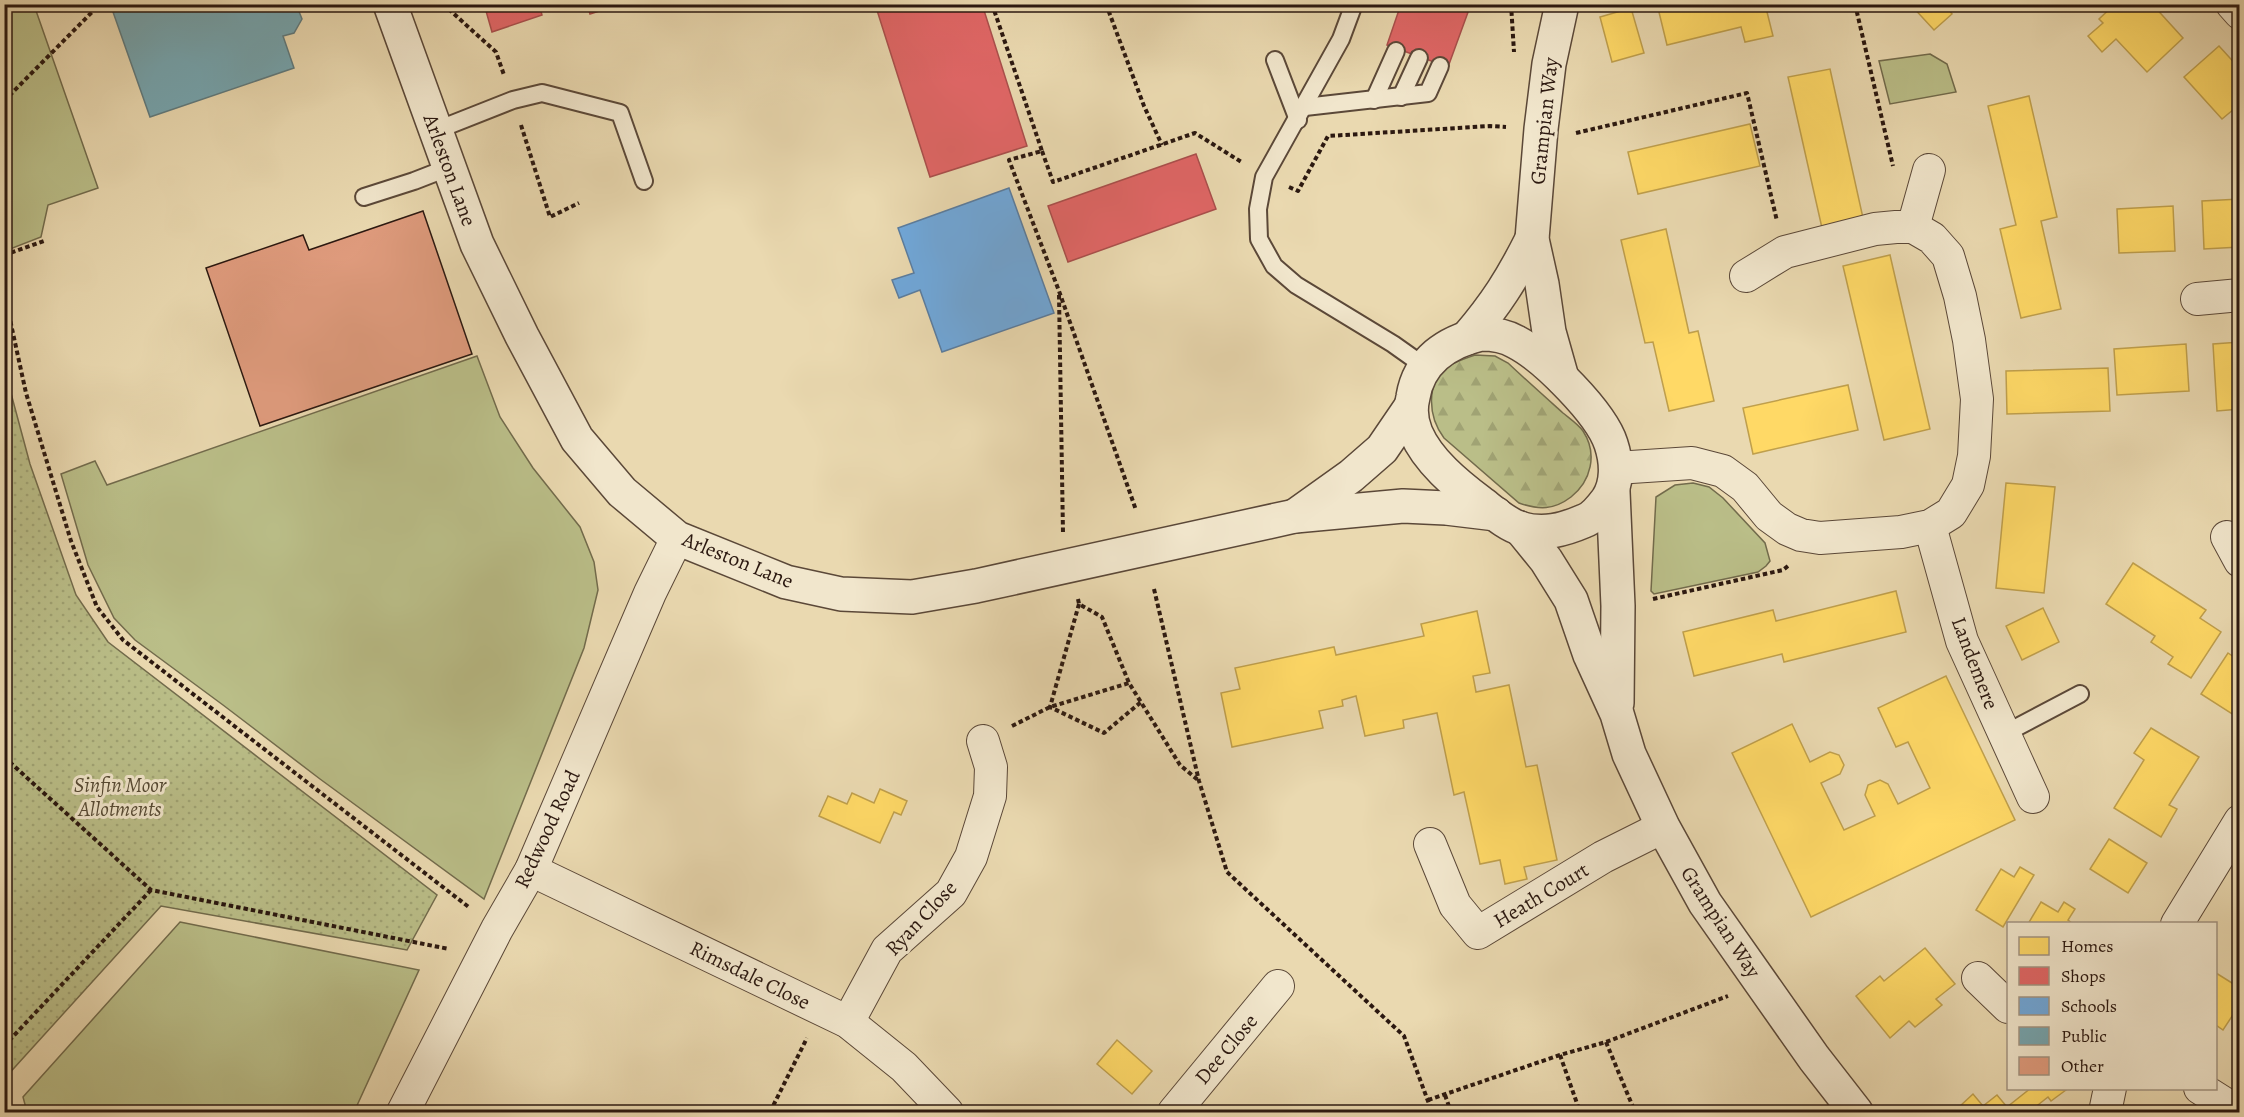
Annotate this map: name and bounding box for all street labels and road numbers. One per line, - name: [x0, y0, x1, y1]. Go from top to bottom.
- street label: Grampian Way: [1523, 55, 1565, 186]
- street label: Arleston Lane: [416, 109, 483, 230]
- street label: Arleston Lane: [677, 525, 798, 595]
- street label: Landemere: [1945, 613, 2005, 713]
- street label: Redwood Road: [507, 765, 587, 893]
- street label: Heath Court: [1488, 856, 1594, 934]
- street label: Grampian Way: [1674, 861, 1768, 984]
- street label: Ryan Close: [879, 874, 963, 962]
- street label: Rimsdale Close: [685, 934, 815, 1016]
- street label: Dee Close: [1188, 1008, 1264, 1090]

